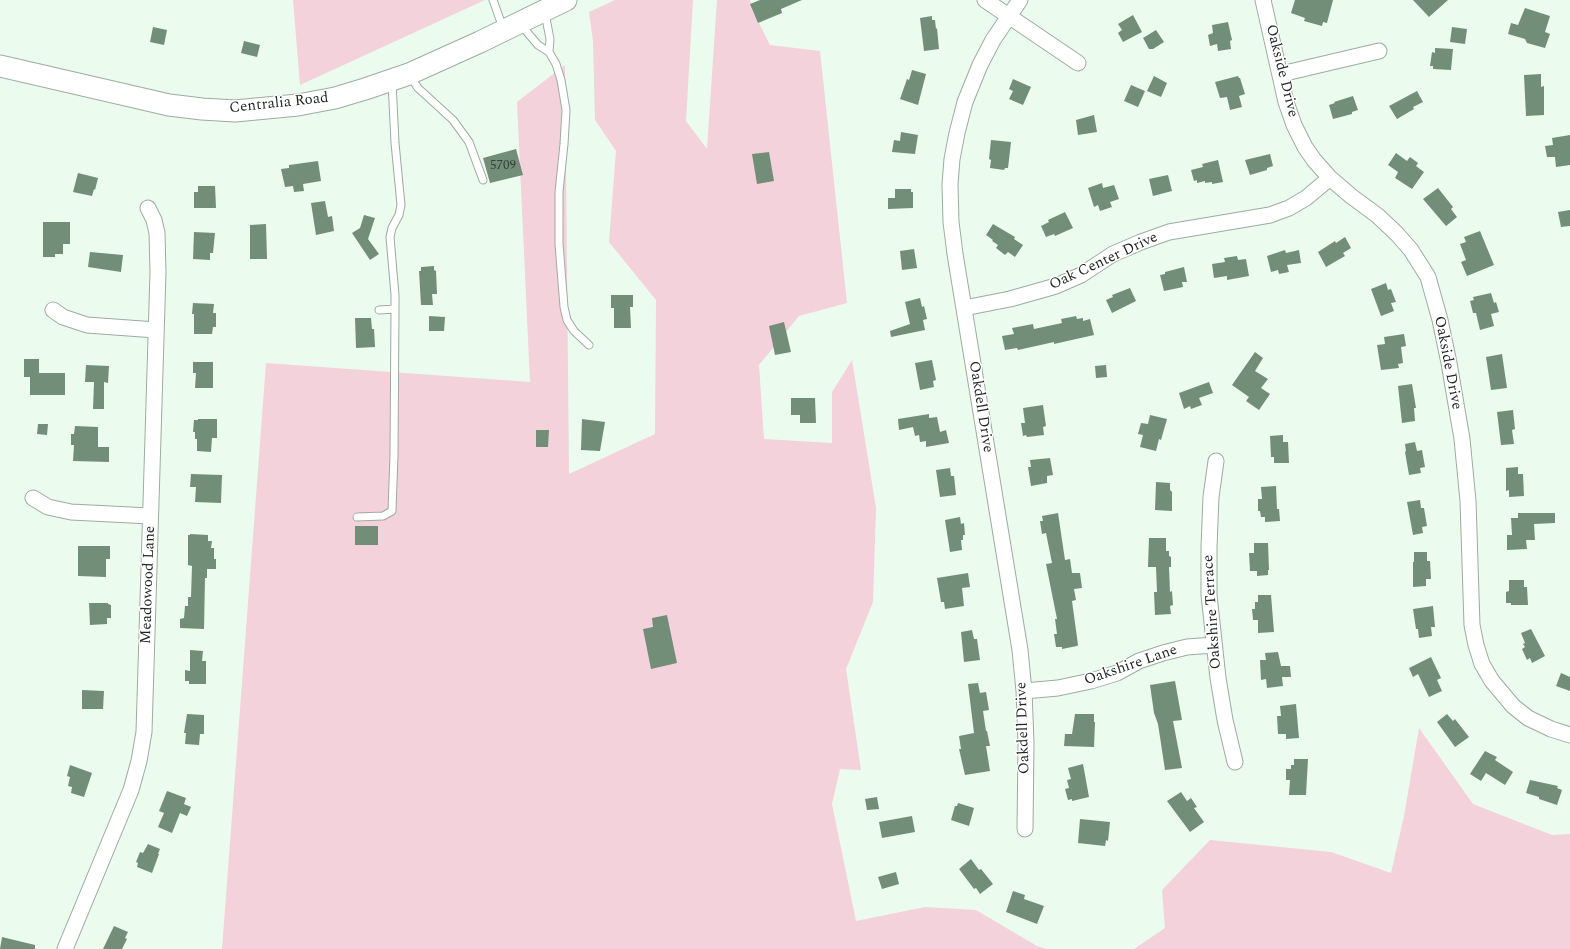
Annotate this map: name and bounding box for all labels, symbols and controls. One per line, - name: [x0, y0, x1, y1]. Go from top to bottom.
- street label: Oakside Drive: [1261, 23, 1301, 119]
- street label: Centralia Road: [228, 90, 330, 118]
- house number: 5709: [490, 158, 516, 174]
- street label: Oak Center Drive: [1047, 229, 1161, 295]
- street label: Oakside Drive: [1429, 315, 1465, 411]
- street label: Oakdell Drive: [964, 360, 996, 454]
- street label: Meadowood Lane: [138, 526, 160, 644]
- street label: Oakshire Terrace: [1200, 554, 1226, 670]
- street label: Oakshire Lane: [1082, 642, 1180, 690]
- street label: Oakdell Drive: [1013, 682, 1035, 774]

